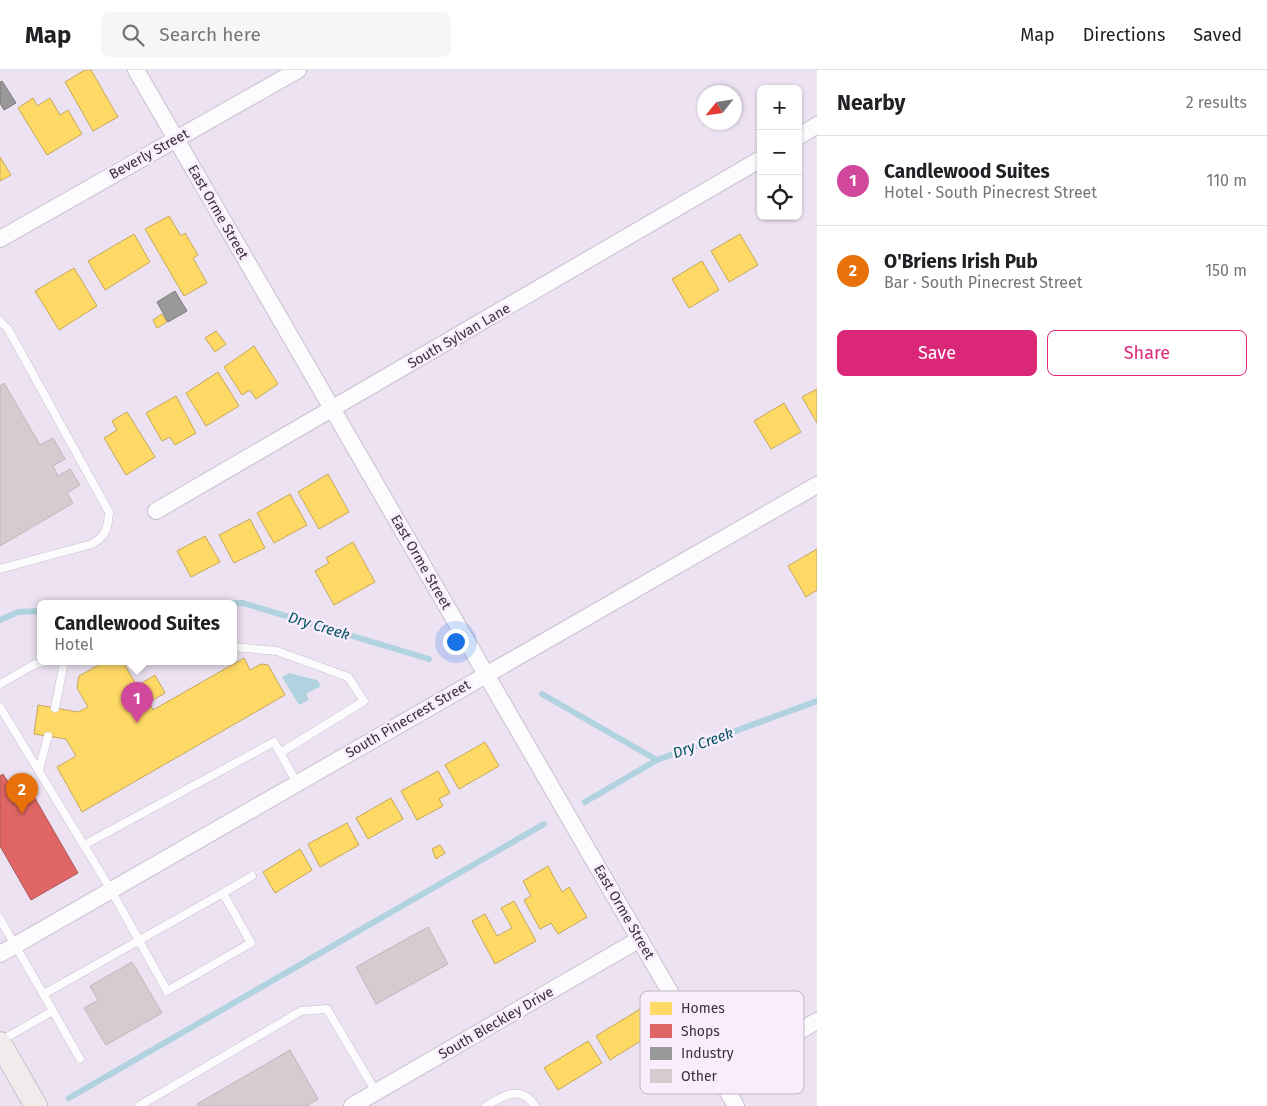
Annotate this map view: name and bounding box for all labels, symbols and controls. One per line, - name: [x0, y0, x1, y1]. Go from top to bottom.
- search box: [101, 12, 451, 57]
- text: Map: [25, 21, 71, 49]
- icon: search: [119, 21, 147, 49]
- text: Search here: [159, 23, 261, 46]
- text: Map: [1020, 24, 1055, 46]
- text: Directions: [1083, 24, 1165, 46]
- text: Saved: [1193, 24, 1242, 46]
- north arrow: [697, 85, 742, 130]
- map controls: [757, 85, 802, 220]
- button: +: [757, 85, 802, 130]
- text: Nearby: [837, 90, 905, 116]
- text: 2 results: [1186, 93, 1247, 112]
- street label: Beverly Street: [106, 125, 193, 183]
- button: −: [757, 130, 802, 175]
- text: Candlewood Suites: [884, 160, 1050, 183]
- street label: East Orme Street: [184, 162, 252, 263]
- text: 1: [849, 171, 857, 190]
- text: 110 m: [1206, 171, 1247, 190]
- button: locate: [757, 175, 802, 220]
- text: Hotel · South Pinecrest Street: [884, 183, 1097, 202]
- text: O'Briens Irish Pub: [884, 250, 1038, 273]
- text: 2: [849, 261, 857, 280]
- text: 150 m: [1205, 261, 1247, 280]
- text: Bar · South Pinecrest Street: [884, 273, 1083, 292]
- street label: South Sylvan Lane: [405, 300, 513, 372]
- button: Save: [837, 330, 1037, 376]
- button: Share: [1047, 330, 1247, 376]
- street label: East Orme Street: [387, 512, 455, 613]
- popup: [37, 600, 237, 665]
- water label: Dry Creek: [286, 608, 352, 644]
- text: Candlewood Suites: [54, 612, 220, 635]
- your location: [443, 629, 469, 655]
- text: Hotel: [54, 635, 93, 654]
- street label: South Pinecrest Street: [343, 676, 474, 762]
- pin: 1: [121, 682, 153, 723]
- water label: Dry Creek: [670, 724, 736, 762]
- pin: 2: [6, 773, 38, 814]
- street label: East Orme Street: [590, 862, 658, 963]
- street label: South Bleckley Drive: [435, 983, 557, 1063]
- legend: [640, 991, 804, 1094]
- text: Homes: [681, 1000, 725, 1017]
- text: Shops: [681, 1023, 720, 1040]
- text: Industry: [681, 1045, 734, 1062]
- text: Other: [681, 1068, 718, 1085]

